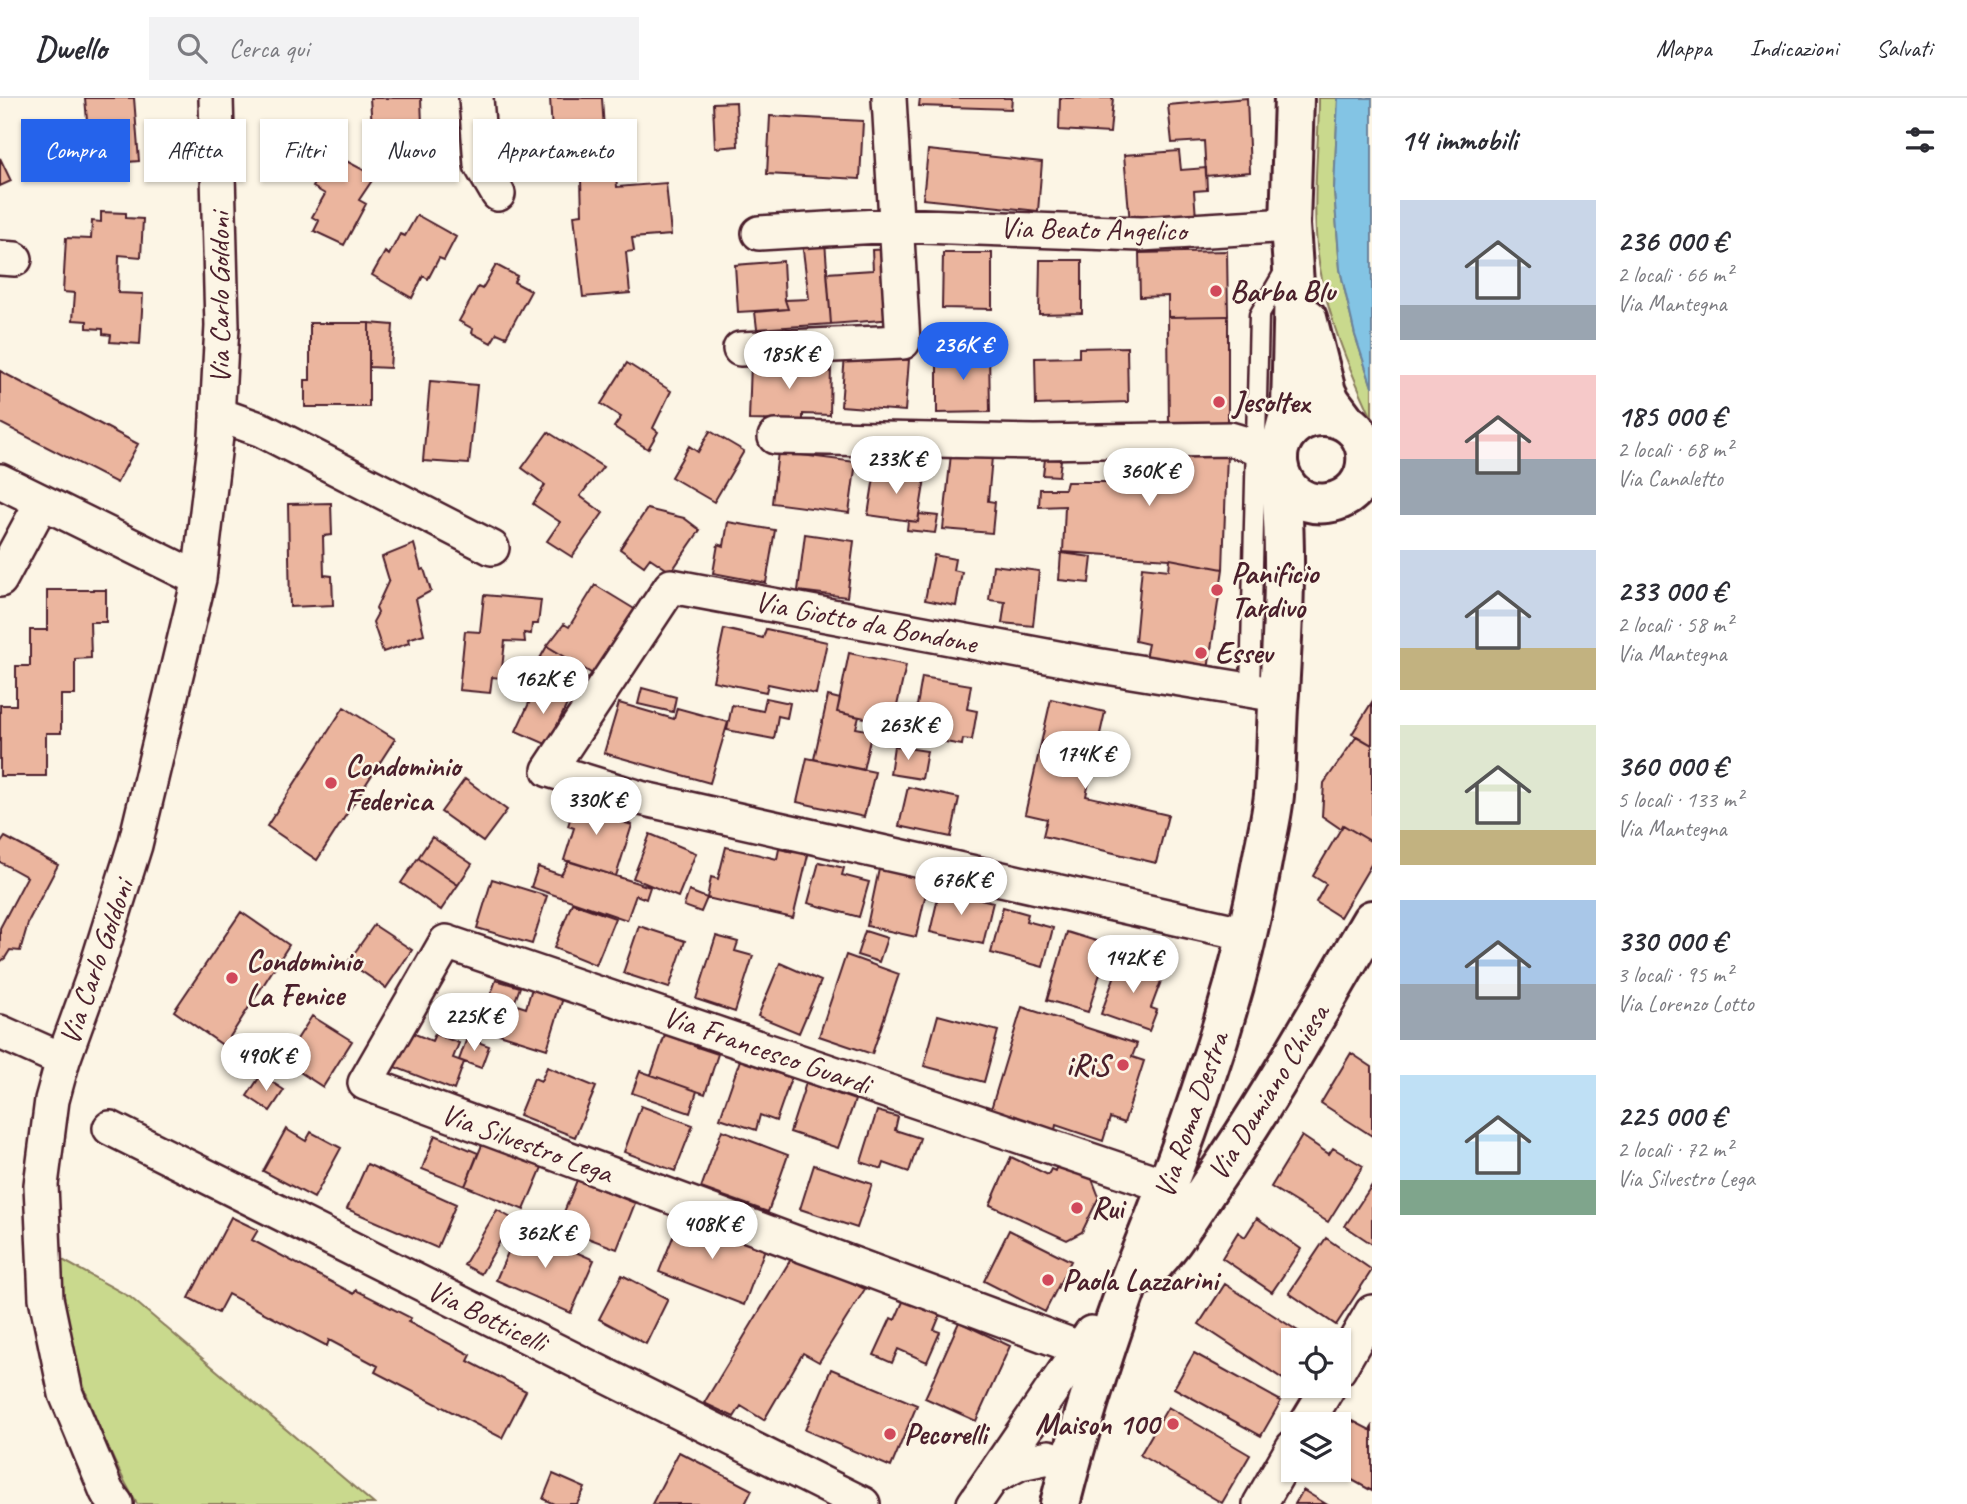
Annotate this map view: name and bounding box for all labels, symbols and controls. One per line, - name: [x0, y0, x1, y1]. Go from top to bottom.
- search box: [149, 17, 639, 80]
- text: Dwello: [35, 27, 107, 69]
- icon: search: [173, 29, 211, 67]
- text: Cerca qui: [229, 32, 309, 65]
- text: Mappa: [1656, 33, 1712, 63]
- text: Indicazioni: [1750, 33, 1838, 63]
- text: Salvati: [1876, 33, 1932, 63]
- chip: Compra: [21, 119, 130, 182]
- chip: Affitta: [144, 119, 246, 182]
- chip: Filtri: [260, 119, 348, 182]
- chip: Nuovo: [362, 119, 459, 182]
- chip: Appartamento: [473, 119, 637, 182]
- text: 14 immobili: [1400, 121, 1517, 159]
- icon: filters: [1901, 121, 1939, 159]
- street label: Via Beato Angelico: [999, 208, 1190, 250]
- street label: Via Carlo Goldoni: [200, 209, 238, 384]
- text: 236 000 €: [1617, 222, 1727, 260]
- icon: home: [1456, 228, 1540, 312]
- text: 2 locali · 66 m²: [1617, 260, 1732, 289]
- place label: Barba Blu: [1230, 272, 1338, 310]
- marker: Barba Blu: [1208, 283, 1224, 299]
- text: Via Mantegna: [1617, 289, 1727, 318]
- pin: 236K €: [906, 322, 1020, 382]
- text: 236K €: [933, 330, 993, 359]
- pin: 185K €: [732, 331, 846, 391]
- text: 185K €: [760, 339, 818, 368]
- place label: Jesoltex: [1231, 383, 1312, 421]
- marker: Jesoltex: [1211, 394, 1227, 410]
- text: 185 000 €: [1617, 397, 1726, 435]
- icon: home: [1456, 403, 1540, 487]
- text: 2 locali · 68 m²: [1617, 435, 1732, 464]
- pin: 233K €: [839, 436, 953, 496]
- text: 233K €: [867, 444, 925, 473]
- pin: 360K €: [1092, 448, 1206, 508]
- text: 360K €: [1119, 456, 1179, 485]
- text: Via Canaletto: [1617, 464, 1723, 493]
- place label: Panificio Tardivo: [1231, 554, 1320, 626]
- text: 233 000 €: [1617, 572, 1726, 610]
- icon: home: [1456, 578, 1540, 662]
- street label: Via Giotto da Bondone: [752, 582, 982, 663]
- marker: Panificio Tardivo: [1209, 582, 1225, 598]
- text: 2 locali · 58 m²: [1617, 610, 1732, 639]
- place label: Essev: [1215, 634, 1275, 672]
- text: Via Mantegna: [1617, 639, 1727, 668]
- marker: Essev: [1193, 645, 1209, 661]
- pin: 162K €: [486, 656, 600, 716]
- text: 162K €: [513, 664, 573, 693]
- pin: 263K €: [851, 702, 965, 762]
- text: 263K €: [878, 710, 938, 739]
- pin: 174K €: [1028, 732, 1142, 791]
- text: 174K €: [1056, 739, 1114, 768]
- place label: Condominio Federica: [345, 747, 463, 819]
- text: 360 000 €: [1617, 747, 1727, 785]
- icon: home: [1456, 753, 1540, 837]
- marker: Condominio Federica: [323, 775, 339, 791]
- pin: 330K €: [539, 778, 653, 837]
- text: 330K €: [567, 785, 625, 814]
- text: 5 locali · 133 m²: [1617, 785, 1743, 814]
- text: Via Mantegna: [1617, 814, 1727, 843]
- pin: 676K €: [904, 858, 1018, 917]
- text: 676K €: [931, 865, 991, 894]
- street label: Via Carlo Goldoni: [50, 871, 143, 1050]
- text: 330 000 €: [1617, 922, 1726, 960]
- icon: home: [1456, 928, 1540, 1012]
- pin: 142K €: [1076, 936, 1190, 995]
- place label: Condominio La Fenice: [246, 942, 364, 1014]
- text: 142K €: [1104, 943, 1162, 972]
- text: 3 locali · 95 m²: [1617, 960, 1732, 989]
- marker: Condominio La Fenice: [224, 970, 240, 986]
- text: Via Lorenzo Lotto: [1617, 989, 1754, 1018]
- pin: 225K €: [417, 993, 531, 1053]
- street label: Via Damiano Chiesa: [1199, 995, 1339, 1187]
- street label: Via Francesco Guardi: [658, 997, 879, 1104]
- text: 225K €: [445, 1001, 503, 1030]
- street label: Via Roma Destra: [1145, 1025, 1238, 1203]
- pin: 490K €: [209, 1034, 323, 1093]
- text: 490K €: [237, 1041, 295, 1070]
- place label: iRiS: [1066, 1046, 1113, 1084]
- marker: iRiS: [1115, 1057, 1131, 1073]
- street label: Via Silvestro Lega: [436, 1094, 620, 1192]
- text: 225 000 €: [1617, 1097, 1726, 1135]
- icon: home: [1456, 1103, 1540, 1187]
- text: 2 locali · 72 m²: [1617, 1135, 1732, 1164]
- text: Via Silvestro Lega: [1617, 1164, 1755, 1193]
- place label: Rui: [1091, 1189, 1128, 1227]
- marker: Rui: [1069, 1200, 1085, 1216]
- pin: 408K €: [655, 1202, 769, 1261]
- text: 408K €: [683, 1209, 741, 1238]
- pin: 362K €: [488, 1210, 602, 1270]
- text: 362K €: [515, 1218, 575, 1247]
- place label: Paola Lazzarini: [1062, 1261, 1222, 1299]
- street label: Via Botticelli: [421, 1271, 556, 1363]
- marker: Paola Lazzarini: [1040, 1272, 1056, 1288]
- map controls: [1281, 1328, 1351, 1482]
- button: locate: [1281, 1328, 1351, 1398]
- place label: Maison 100: [1035, 1405, 1162, 1443]
- button: layers: [1281, 1412, 1351, 1482]
- place label: Pecorelli: [904, 1415, 991, 1453]
- marker: Maison 100: [1165, 1416, 1181, 1432]
- marker: Pecorelli: [882, 1426, 898, 1442]

